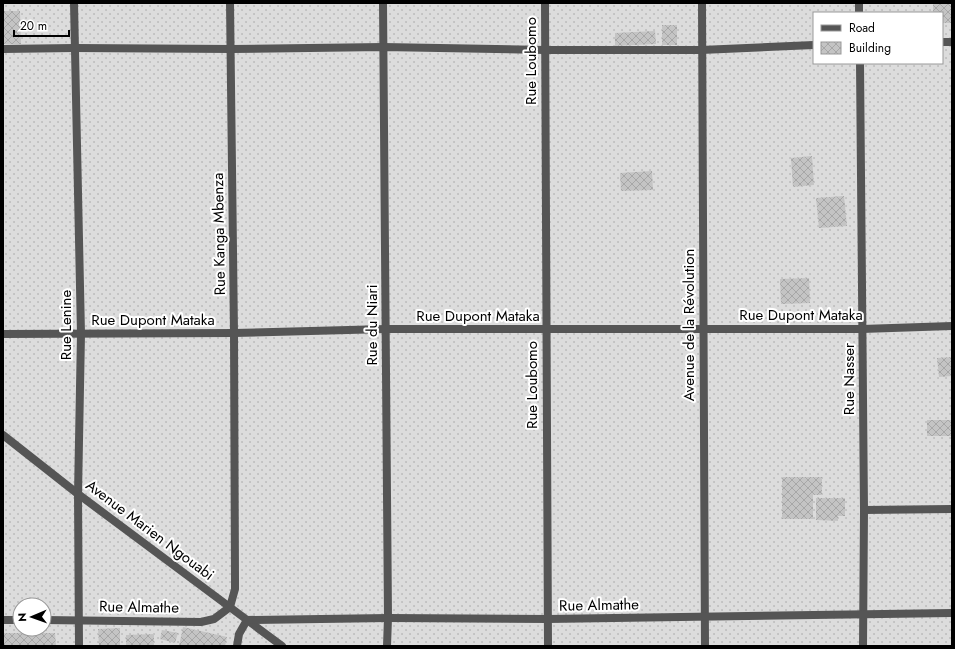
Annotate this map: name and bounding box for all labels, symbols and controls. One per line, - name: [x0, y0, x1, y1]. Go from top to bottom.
- scale bar: [14, 12, 69, 38]
- legend: [813, 12, 943, 64]
- text: 20 m: [20, 17, 47, 35]
- street label: Rue Loubomo: [520, 17, 542, 105]
- text: Road: [849, 19, 875, 37]
- text: Building: [849, 39, 891, 57]
- street label: Rue Kanga Mbenza: [207, 172, 231, 296]
- street label: Avenue de la Révolution: [678, 249, 700, 401]
- street label: Rue du Niari: [361, 284, 383, 366]
- street label: Rue Lenine: [55, 290, 77, 360]
- street label: Rue Dupont Mataka: [739, 304, 863, 326]
- street label: Rue Dupont Mataka: [416, 305, 540, 327]
- street label: Rue Dupont Mataka: [91, 309, 215, 331]
- street label: Rue Loubomo: [521, 341, 543, 429]
- street label: Rue Nasser: [838, 342, 860, 415]
- street label: Avenue Marien Ngouabi: [81, 474, 219, 586]
- street label: Rue Almathe: [559, 593, 639, 617]
- street label: Rue Almathe: [99, 595, 179, 619]
- north arrow: [12, 597, 52, 637]
- text: N: [14, 613, 30, 622]

